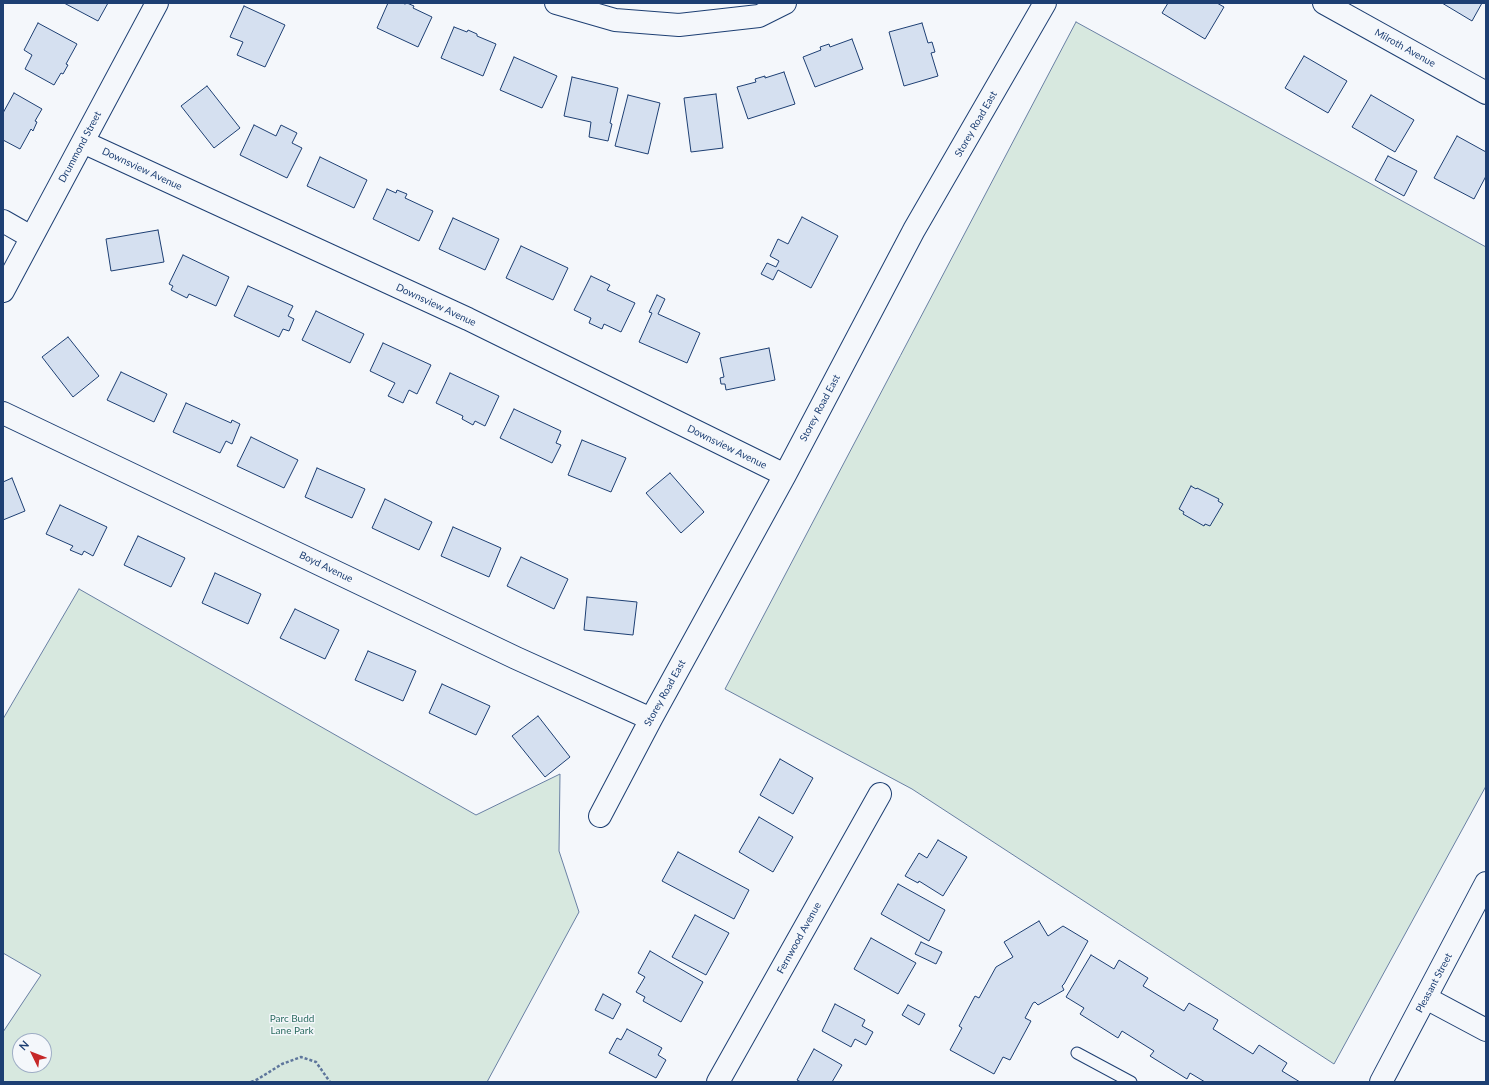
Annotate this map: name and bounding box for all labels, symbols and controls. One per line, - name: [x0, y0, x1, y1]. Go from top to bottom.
- street label: Milroth Avenue: [1372, 26, 1438, 70]
- street label: Storey Road East: [952, 89, 1000, 159]
- street label: Drummond Street: [56, 109, 104, 185]
- street label: Downsview Avenue: [100, 145, 184, 193]
- street label: Downsview Avenue: [394, 281, 478, 329]
- street label: Storey Road East: [797, 372, 843, 444]
- street label: Downsview Avenue: [685, 423, 769, 471]
- street label: Boyd Avenue: [297, 549, 355, 585]
- street label: Storey Road East: [642, 658, 688, 728]
- street label: Fernwood Avenue: [774, 900, 824, 976]
- street label: Pleasant Street: [1413, 951, 1455, 1015]
- park label: Parc Budd Lane Park: [270, 1013, 314, 1036]
- north arrow: [12, 1033, 52, 1073]
- text: N: [16, 1038, 31, 1053]

